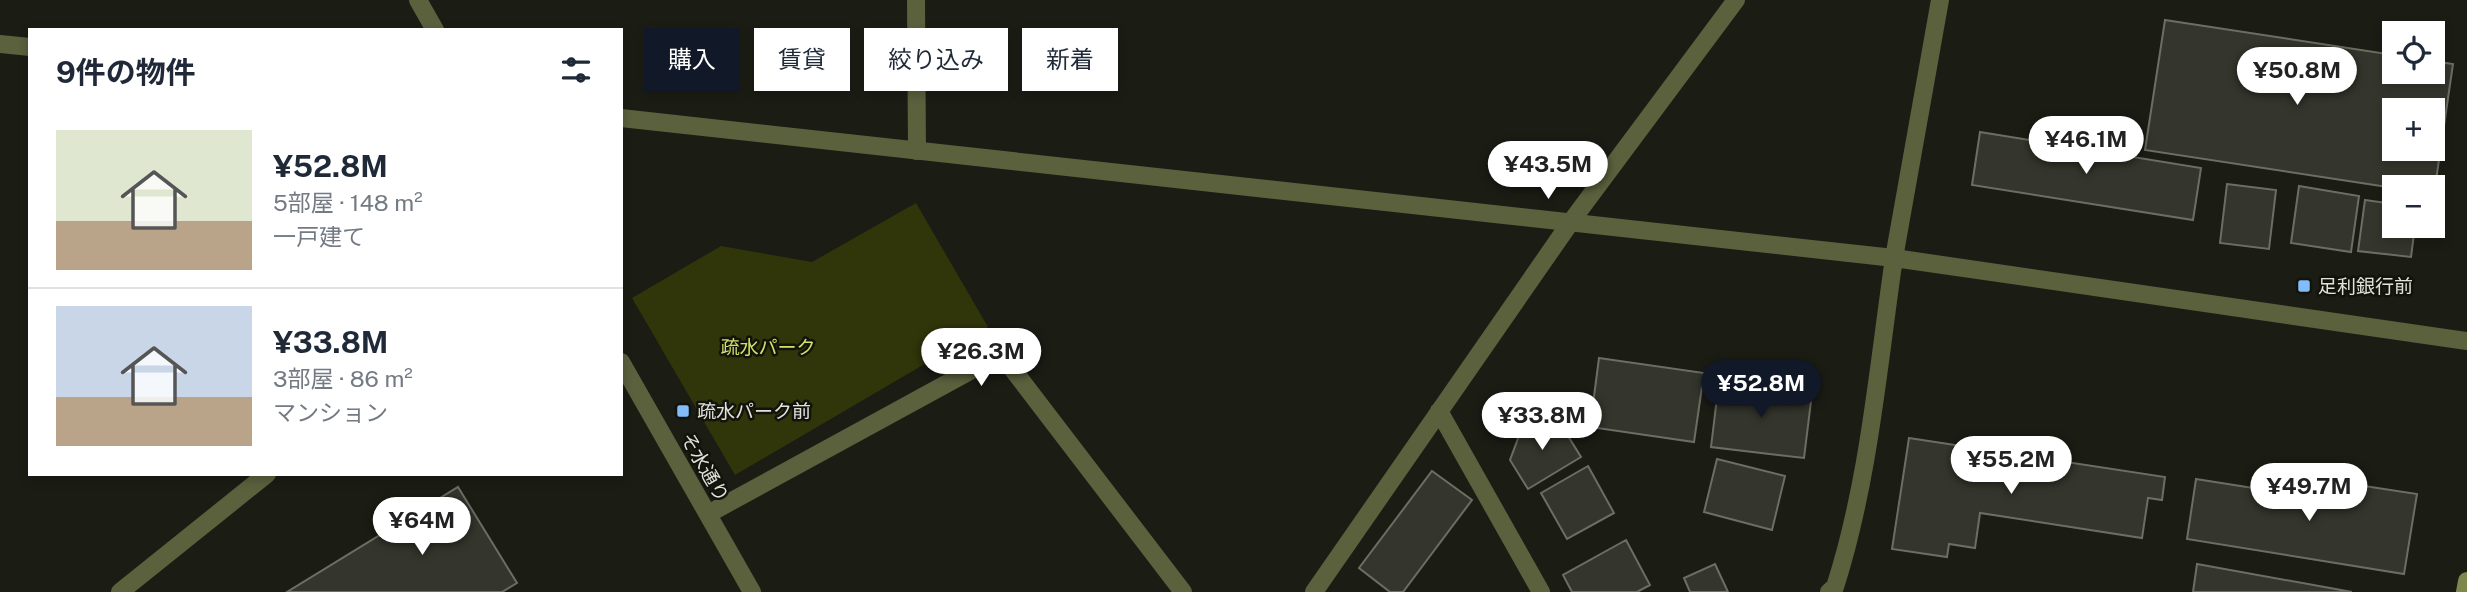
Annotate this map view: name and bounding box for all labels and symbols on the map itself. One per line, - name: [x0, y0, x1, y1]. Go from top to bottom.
- pin: ¥50.8M: [2240, 48, 2354, 107]
- pin: ¥46.1M: [2029, 116, 2143, 176]
- pin: ¥43.5M: [1491, 142, 1605, 201]
- place label: 足利銀行前: [2318, 275, 2413, 297]
- marker: 足利銀行前: [2296, 278, 2312, 294]
- pin: ¥26.3M: [924, 328, 1038, 388]
- park label: 疏水パーク: [720, 336, 816, 358]
- pin: ¥52.8M: [1704, 360, 1818, 420]
- pin: ¥33.8M: [1485, 392, 1599, 452]
- place label: 疏水パーク前: [697, 400, 811, 422]
- marker: 疏水パーク前: [675, 403, 691, 419]
- street label: そ水通り: [676, 429, 734, 505]
- pin: ¥55.2M: [1954, 436, 2068, 496]
- pin: ¥49.7M: [2252, 463, 2366, 523]
- pin: ¥64M: [381, 498, 463, 557]

